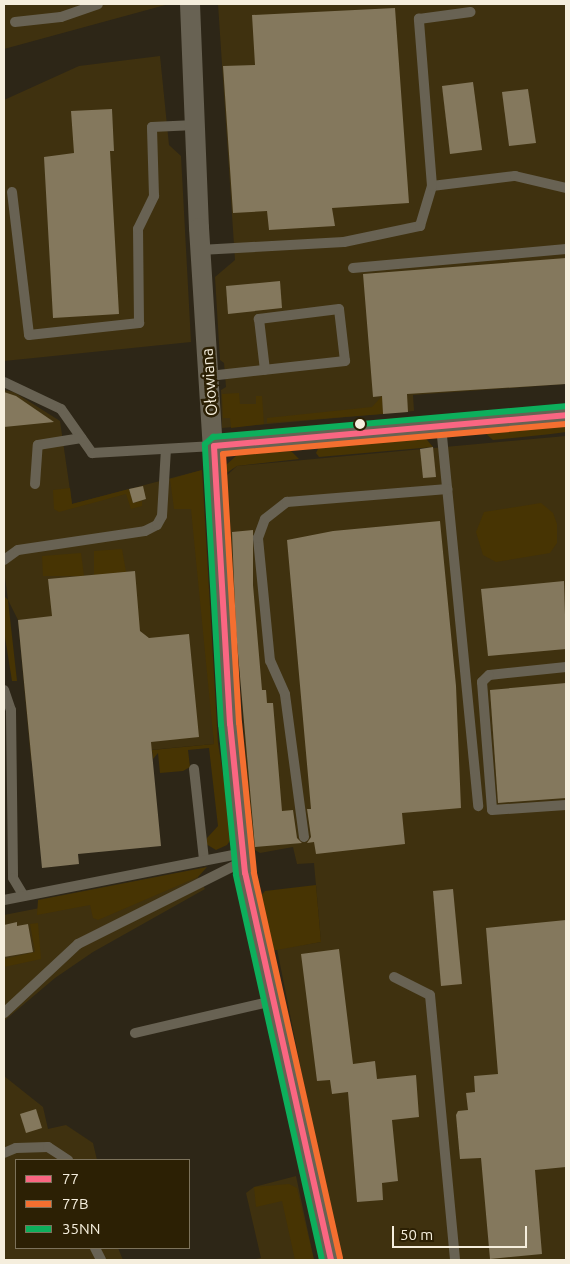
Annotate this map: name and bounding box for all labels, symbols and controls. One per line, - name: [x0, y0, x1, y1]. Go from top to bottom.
- street label: Ołowiana: [197, 347, 221, 417]
- unlabelled marker: [355, 419, 365, 429]
- legend: [15, 1159, 190, 1249]
- text: 77: [62, 1170, 79, 1187]
- text: 77B: [62, 1195, 88, 1212]
- scale bar: [395, 1216, 530, 1248]
- text: 35NN: [62, 1220, 100, 1237]
- text: 50 m: [400, 1226, 433, 1243]

